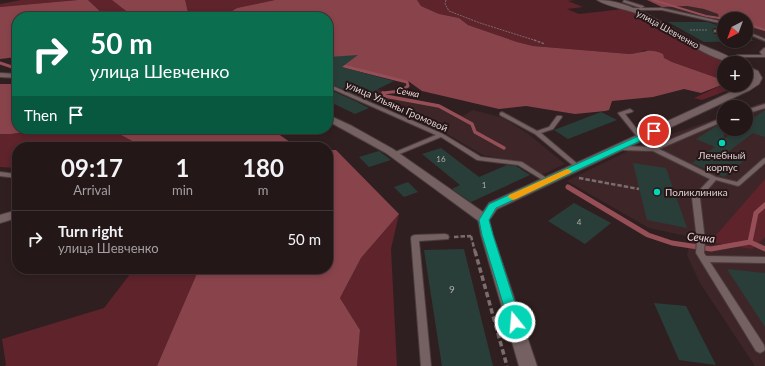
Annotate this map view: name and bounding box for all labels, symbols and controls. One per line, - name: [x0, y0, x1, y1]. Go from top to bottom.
- street label: улица Шевченко: [635, 7, 701, 51]
- north arrow: [717, 12, 753, 48]
- map controls: [717, 12, 753, 136]
- text: 50 m: [90, 26, 153, 60]
- icon: right: [24, 28, 76, 80]
- button: +: [717, 56, 753, 92]
- text: улица Шевченко: [90, 60, 229, 82]
- street label: улица Ульяны Громовой: [344, 78, 450, 134]
- water label: Сечка: [396, 84, 421, 100]
- button: −: [717, 100, 753, 136]
- icon: arrive: [65, 104, 87, 126]
- text: Then: [24, 106, 57, 124]
- pin: [637, 114, 671, 148]
- icon: arrive: [643, 120, 665, 142]
- marker: Лечебный корпус: [717, 138, 727, 148]
- place label: Лечебный корпус: [697, 149, 746, 173]
- text: 09:17: [61, 153, 123, 182]
- text: 1: [176, 153, 190, 182]
- text: 180: [242, 153, 284, 182]
- house number: 16: [436, 154, 446, 164]
- house number: 1: [482, 180, 487, 190]
- text: Arrival: [73, 182, 111, 198]
- text: min: [172, 182, 193, 198]
- text: m: [258, 182, 268, 198]
- place label: Поликлиника: [665, 186, 728, 198]
- marker: Поликлиника: [652, 187, 662, 197]
- house number: 4: [577, 217, 582, 227]
- text: Turn right: [58, 222, 123, 240]
- icon: right: [24, 228, 46, 250]
- water label: Сечка: [687, 229, 716, 245]
- text: 50 m: [287, 230, 321, 248]
- text: улица Шевченко: [58, 240, 159, 256]
- house number: 9: [449, 283, 455, 295]
- position arrow: [494, 301, 536, 343]

